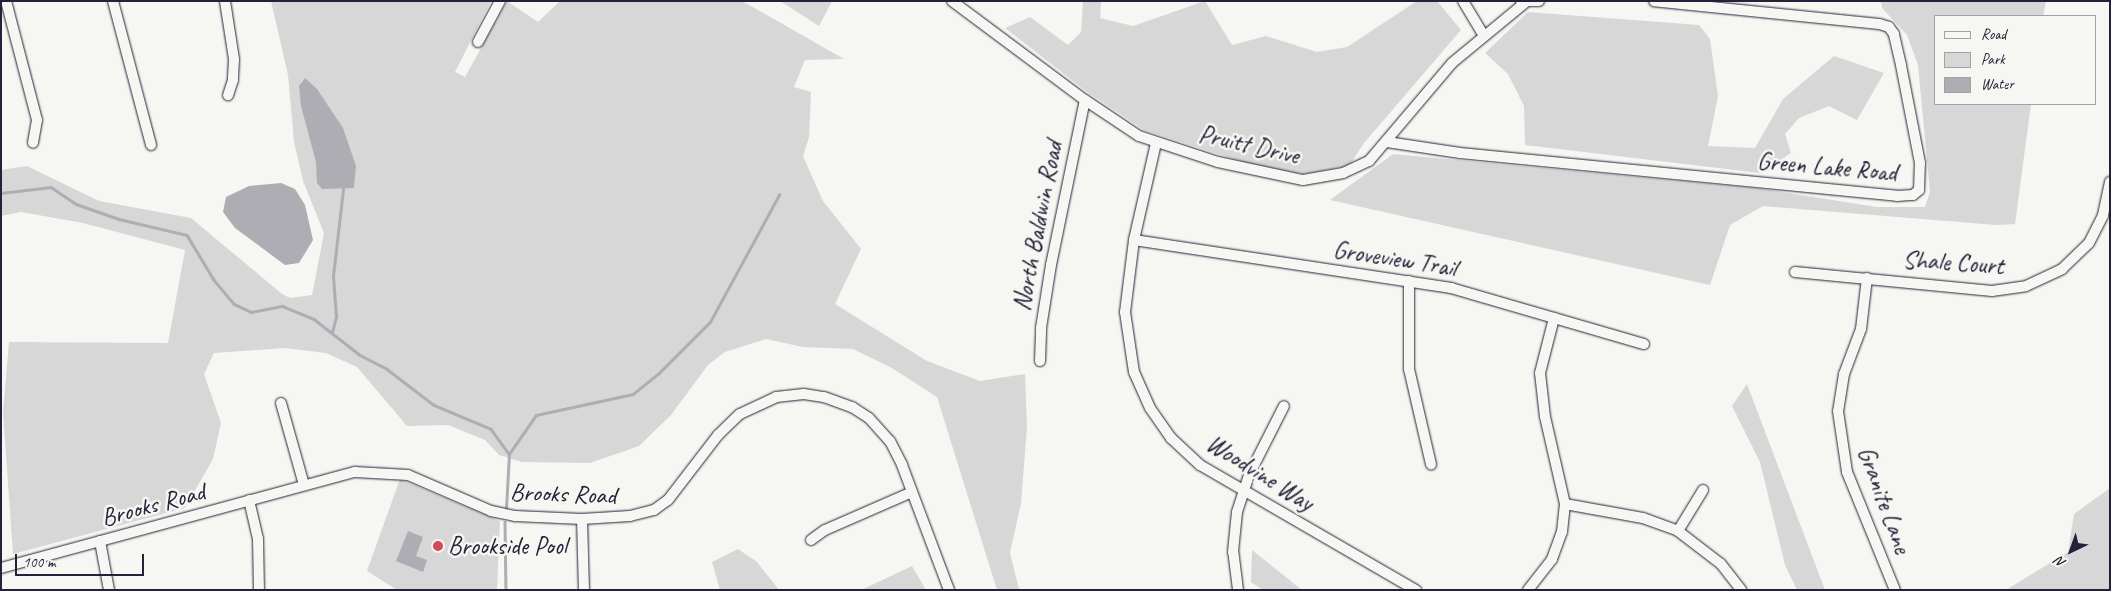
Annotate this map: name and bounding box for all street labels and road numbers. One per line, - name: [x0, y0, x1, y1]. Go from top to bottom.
- street label: Pruitt Drive: [1196, 119, 1302, 171]
- street label: North Baldwin Road: [1007, 138, 1069, 314]
- street label: Green Lake Road: [1755, 146, 1899, 188]
- street label: Groveview Trail: [1331, 234, 1459, 284]
- street label: Shale Court: [1902, 245, 2004, 281]
- street label: Woodvine Way: [1201, 428, 1319, 518]
- street label: Granite Lane: [1851, 443, 1917, 557]
- street label: Brooks Road: [98, 477, 208, 533]
- street label: Brooks Road: [510, 477, 616, 511]

